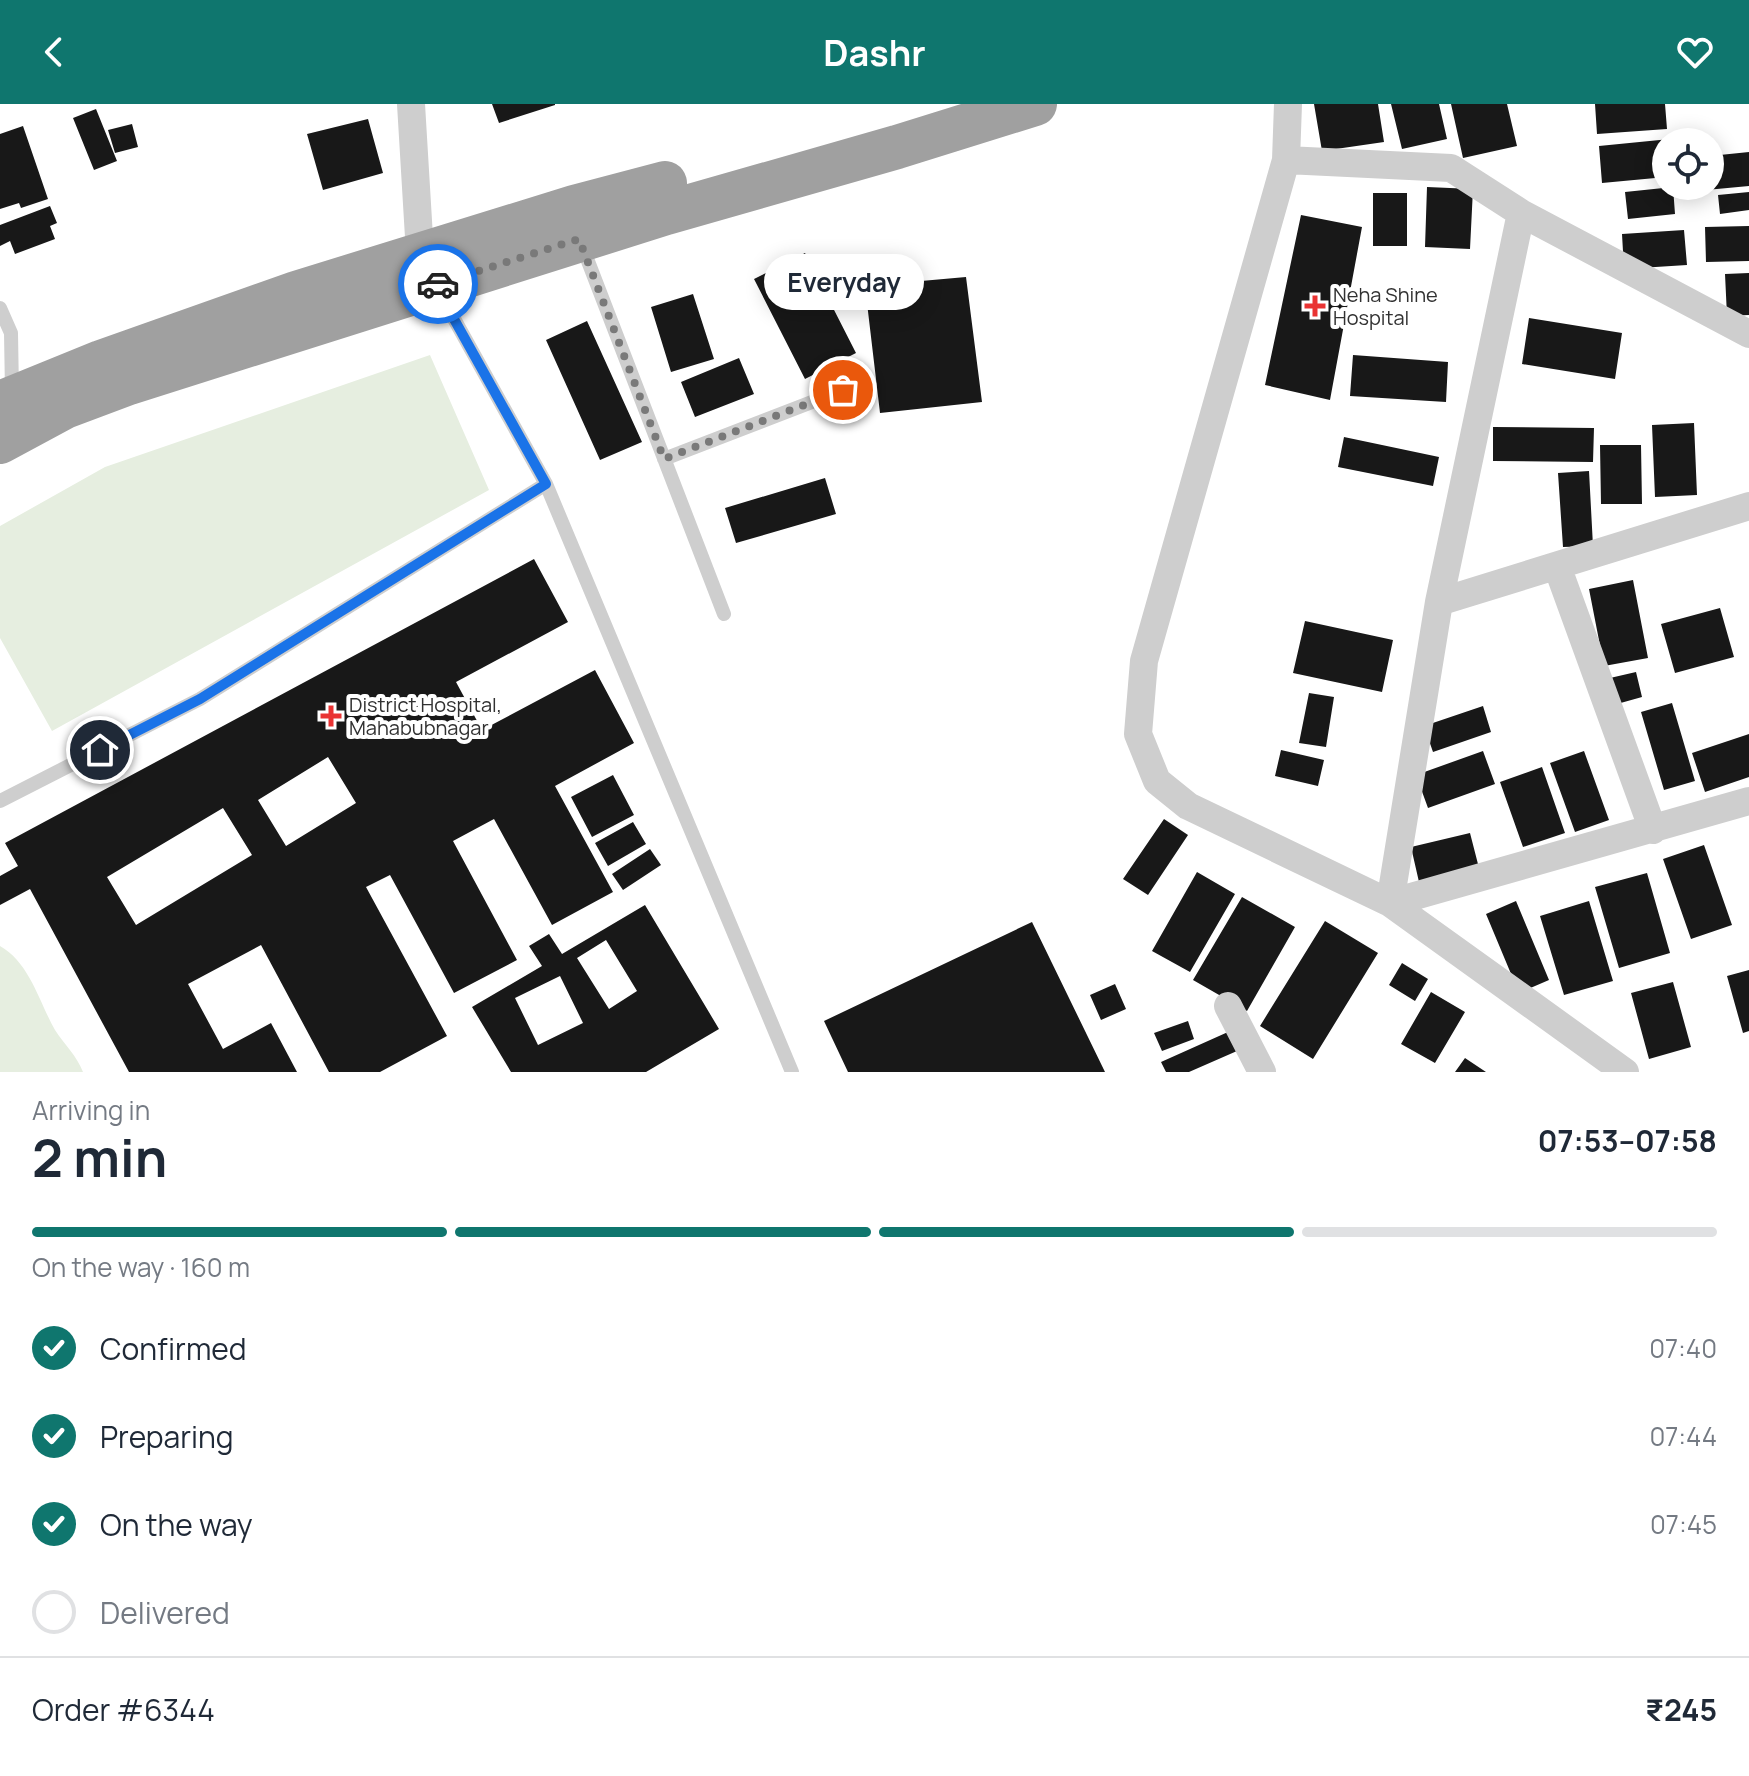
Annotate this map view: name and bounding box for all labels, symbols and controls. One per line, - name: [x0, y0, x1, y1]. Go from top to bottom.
- text: Dashr: [823, 28, 926, 77]
- icon: back: [32, 30, 76, 74]
- icon: heart: [1673, 30, 1717, 74]
- map controls: [1652, 128, 1724, 200]
- button: locate: [1652, 128, 1724, 200]
- courier: [398, 244, 478, 324]
- callout: Everyday: [763, 254, 923, 310]
- icon: car: [416, 262, 460, 306]
- text: Everyday: [787, 264, 901, 300]
- place label: Neha Shine Hospital: [1333, 281, 1438, 331]
- marker: Neha Shine Hospital: [1304, 295, 1326, 317]
- pin: [809, 356, 877, 424]
- icon: bag: [821, 368, 865, 412]
- place label: District Hospital, Mahabubnagar: [349, 691, 502, 741]
- marker: District Hospital, Mahabubnagar: [320, 705, 342, 727]
- pin: [66, 716, 134, 784]
- icon: home: [78, 728, 122, 772]
- text: Arriving in: [32, 1092, 150, 1128]
- text: 07:53–07:58: [1538, 1120, 1717, 1161]
- text: 2 min: [32, 1122, 167, 1193]
- text: On the way · 160 m: [32, 1249, 250, 1285]
- icon: check: [32, 1326, 76, 1370]
- text: Confirmed: [100, 1328, 247, 1369]
- text: 07:40: [1649, 1330, 1717, 1366]
- icon: check: [32, 1414, 76, 1458]
- text: Preparing: [100, 1416, 234, 1457]
- text: 07:44: [1649, 1418, 1717, 1454]
- icon: check: [32, 1502, 76, 1546]
- text: On the way: [100, 1504, 253, 1545]
- text: 07:45: [1650, 1506, 1717, 1542]
- text: Delivered: [100, 1592, 230, 1633]
- text: Order #6344: [32, 1689, 215, 1730]
- text: ₹245: [1645, 1689, 1717, 1730]

